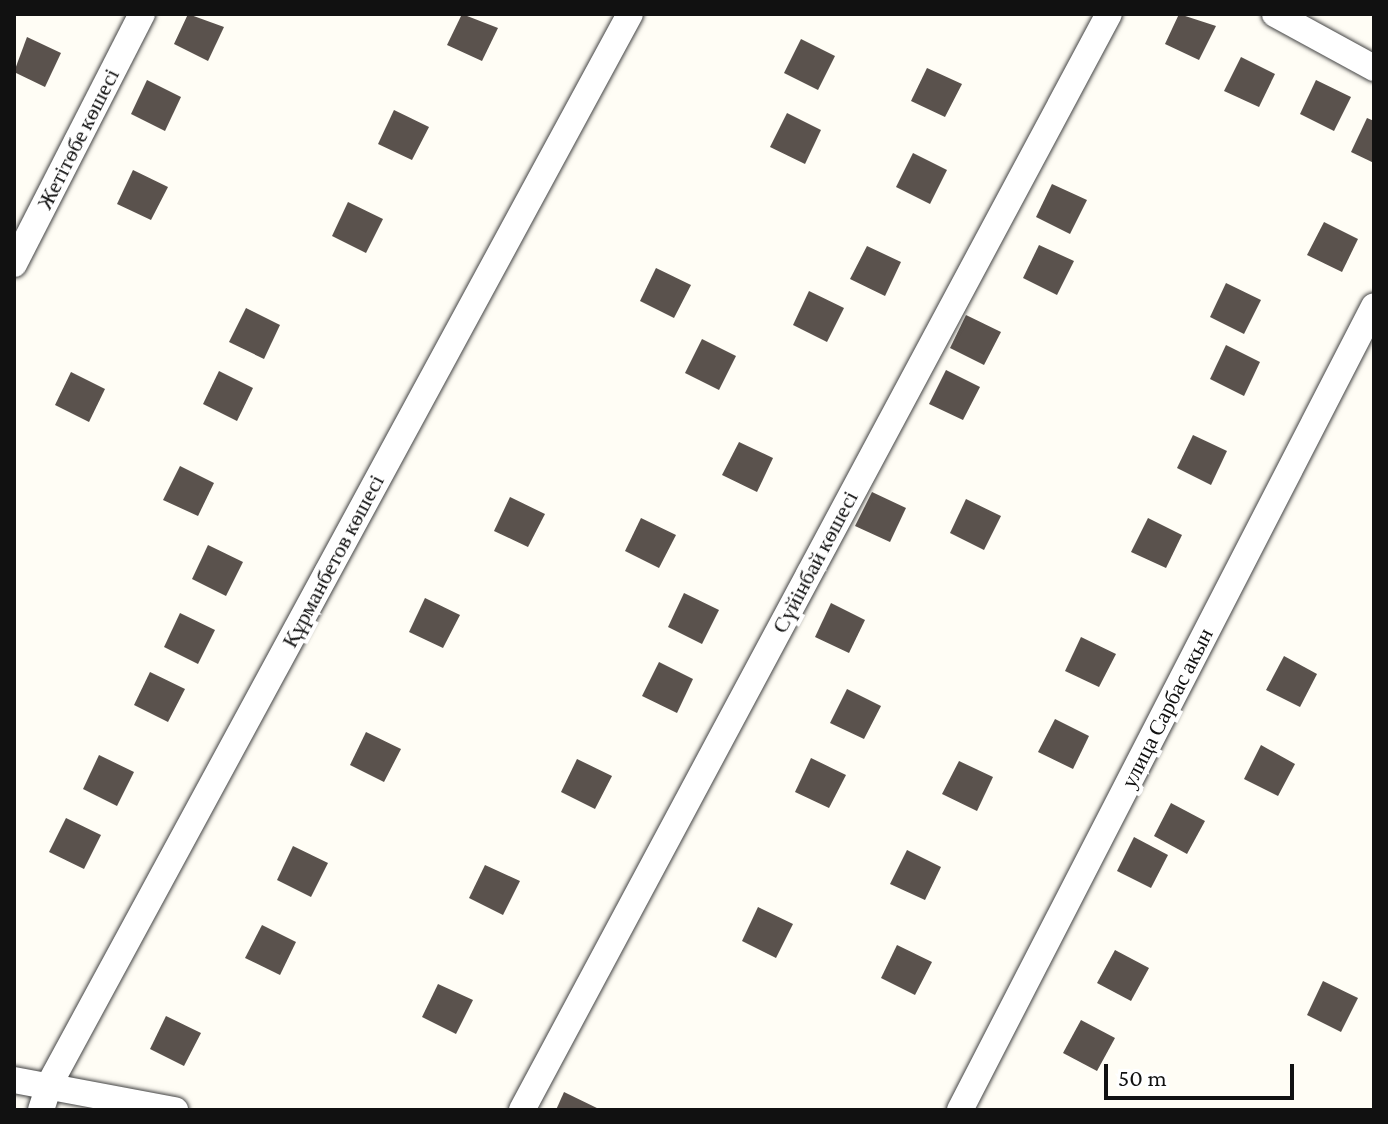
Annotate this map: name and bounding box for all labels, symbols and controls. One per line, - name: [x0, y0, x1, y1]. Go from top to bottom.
- street label: Жетітөбе көшесі: [31, 64, 125, 214]
- street label: Құрманбетов көшесі: [276, 470, 390, 652]
- street label: Сүйінбай көшесі: [766, 486, 864, 638]
- street label: улица Сарбас акын: [1115, 624, 1219, 792]
- scale bar: [1108, 1048, 1298, 1098]
- text: 50 m: [1118, 1064, 1167, 1091]

